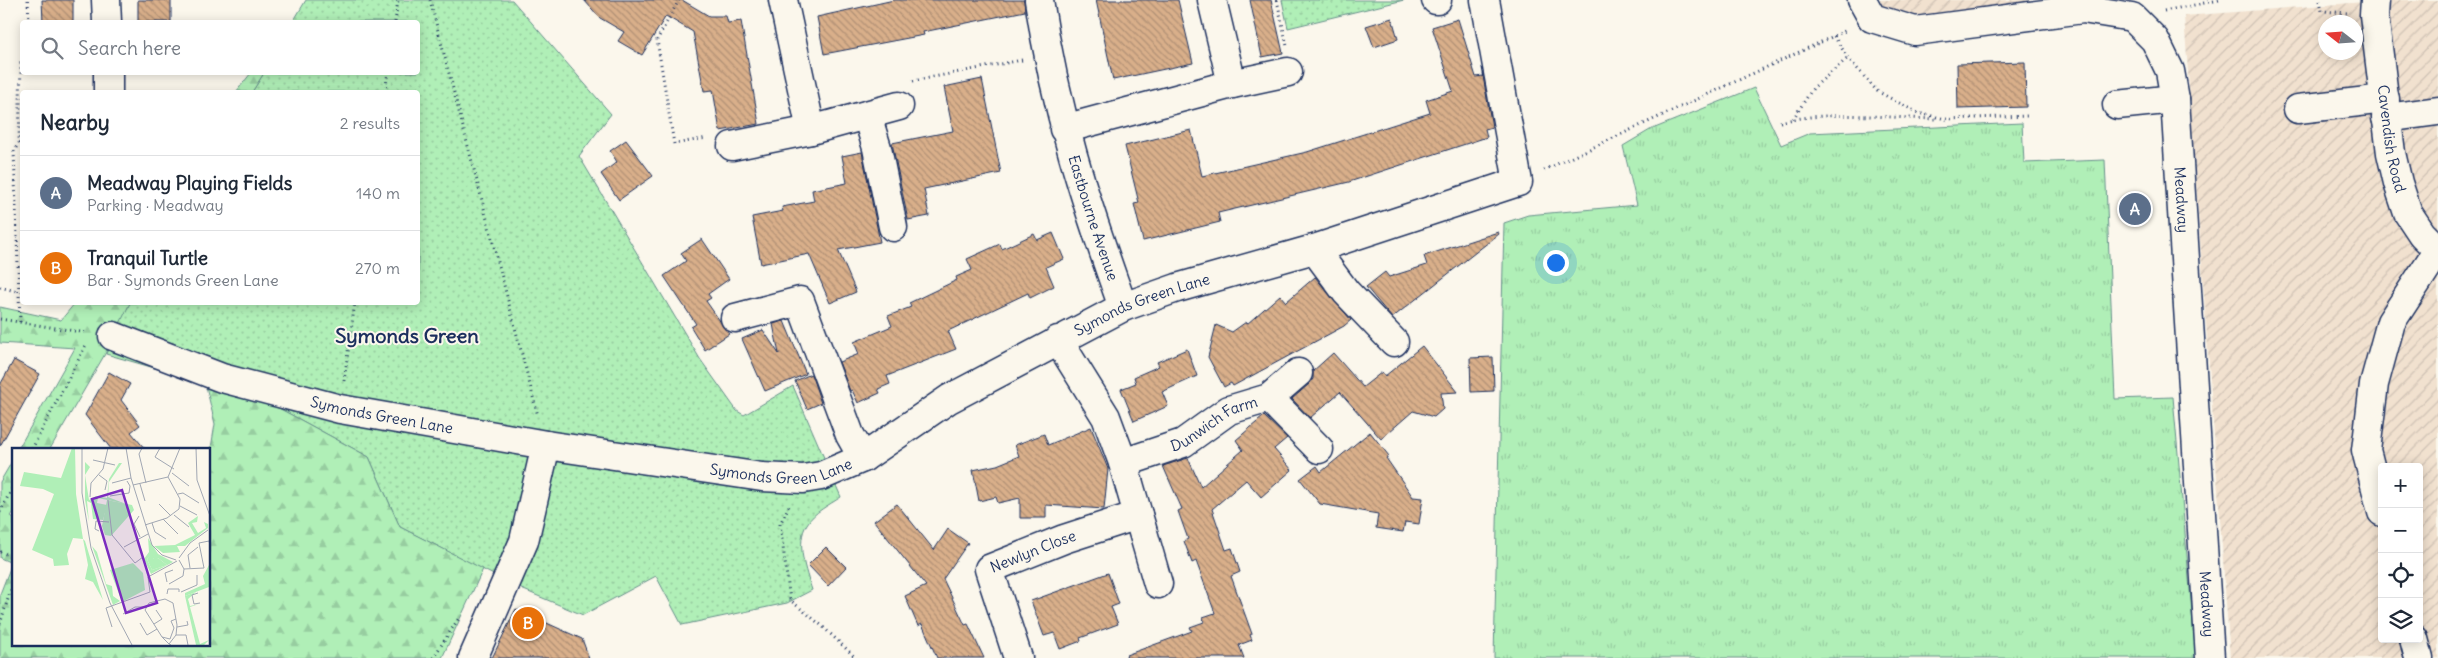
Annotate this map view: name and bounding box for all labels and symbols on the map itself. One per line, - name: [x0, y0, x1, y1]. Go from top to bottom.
- north arrow: [2318, 15, 2363, 60]
- street label: Cavendish Road: [2374, 84, 2411, 195]
- street label: Eastbourne Avenue: [1064, 153, 1123, 283]
- street label: Meadway: [2170, 166, 2193, 233]
- pin: A: [2119, 190, 2151, 228]
- your location: [1543, 250, 1569, 276]
- street label: Symonds Green Lane: [1071, 269, 1212, 340]
- district label: Symonds Green: [335, 323, 479, 348]
- street label: Symonds Green Lane: [308, 392, 455, 438]
- street label: Dunwich Farm: [1168, 392, 1260, 456]
- inset map: [12, 448, 210, 646]
- street label: Symonds Green Lane: [709, 454, 855, 488]
- street label: Newlyn Close: [987, 526, 1078, 577]
- street label: Meadway: [2196, 570, 2219, 638]
- pin: B: [512, 604, 544, 642]

